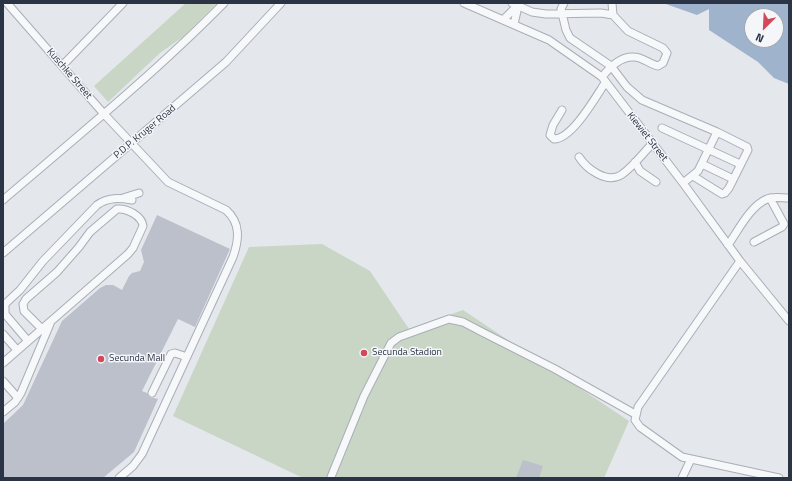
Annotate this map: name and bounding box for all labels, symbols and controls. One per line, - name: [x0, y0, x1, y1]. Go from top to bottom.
- north arrow: [744, 8, 784, 48]
- text: N: [753, 29, 766, 47]
- street label: Kuschke Street: [44, 46, 94, 102]
- street label: P.D.P. Kruger Road: [112, 103, 178, 161]
- street label: Kiewiet Street: [624, 110, 670, 164]
- place label: Secunda Stadion: [372, 347, 442, 359]
- marker: Secunda Stadion: [359, 348, 369, 358]
- place label: Secunda Mall: [109, 353, 165, 365]
- marker: Secunda Mall: [96, 354, 106, 364]

